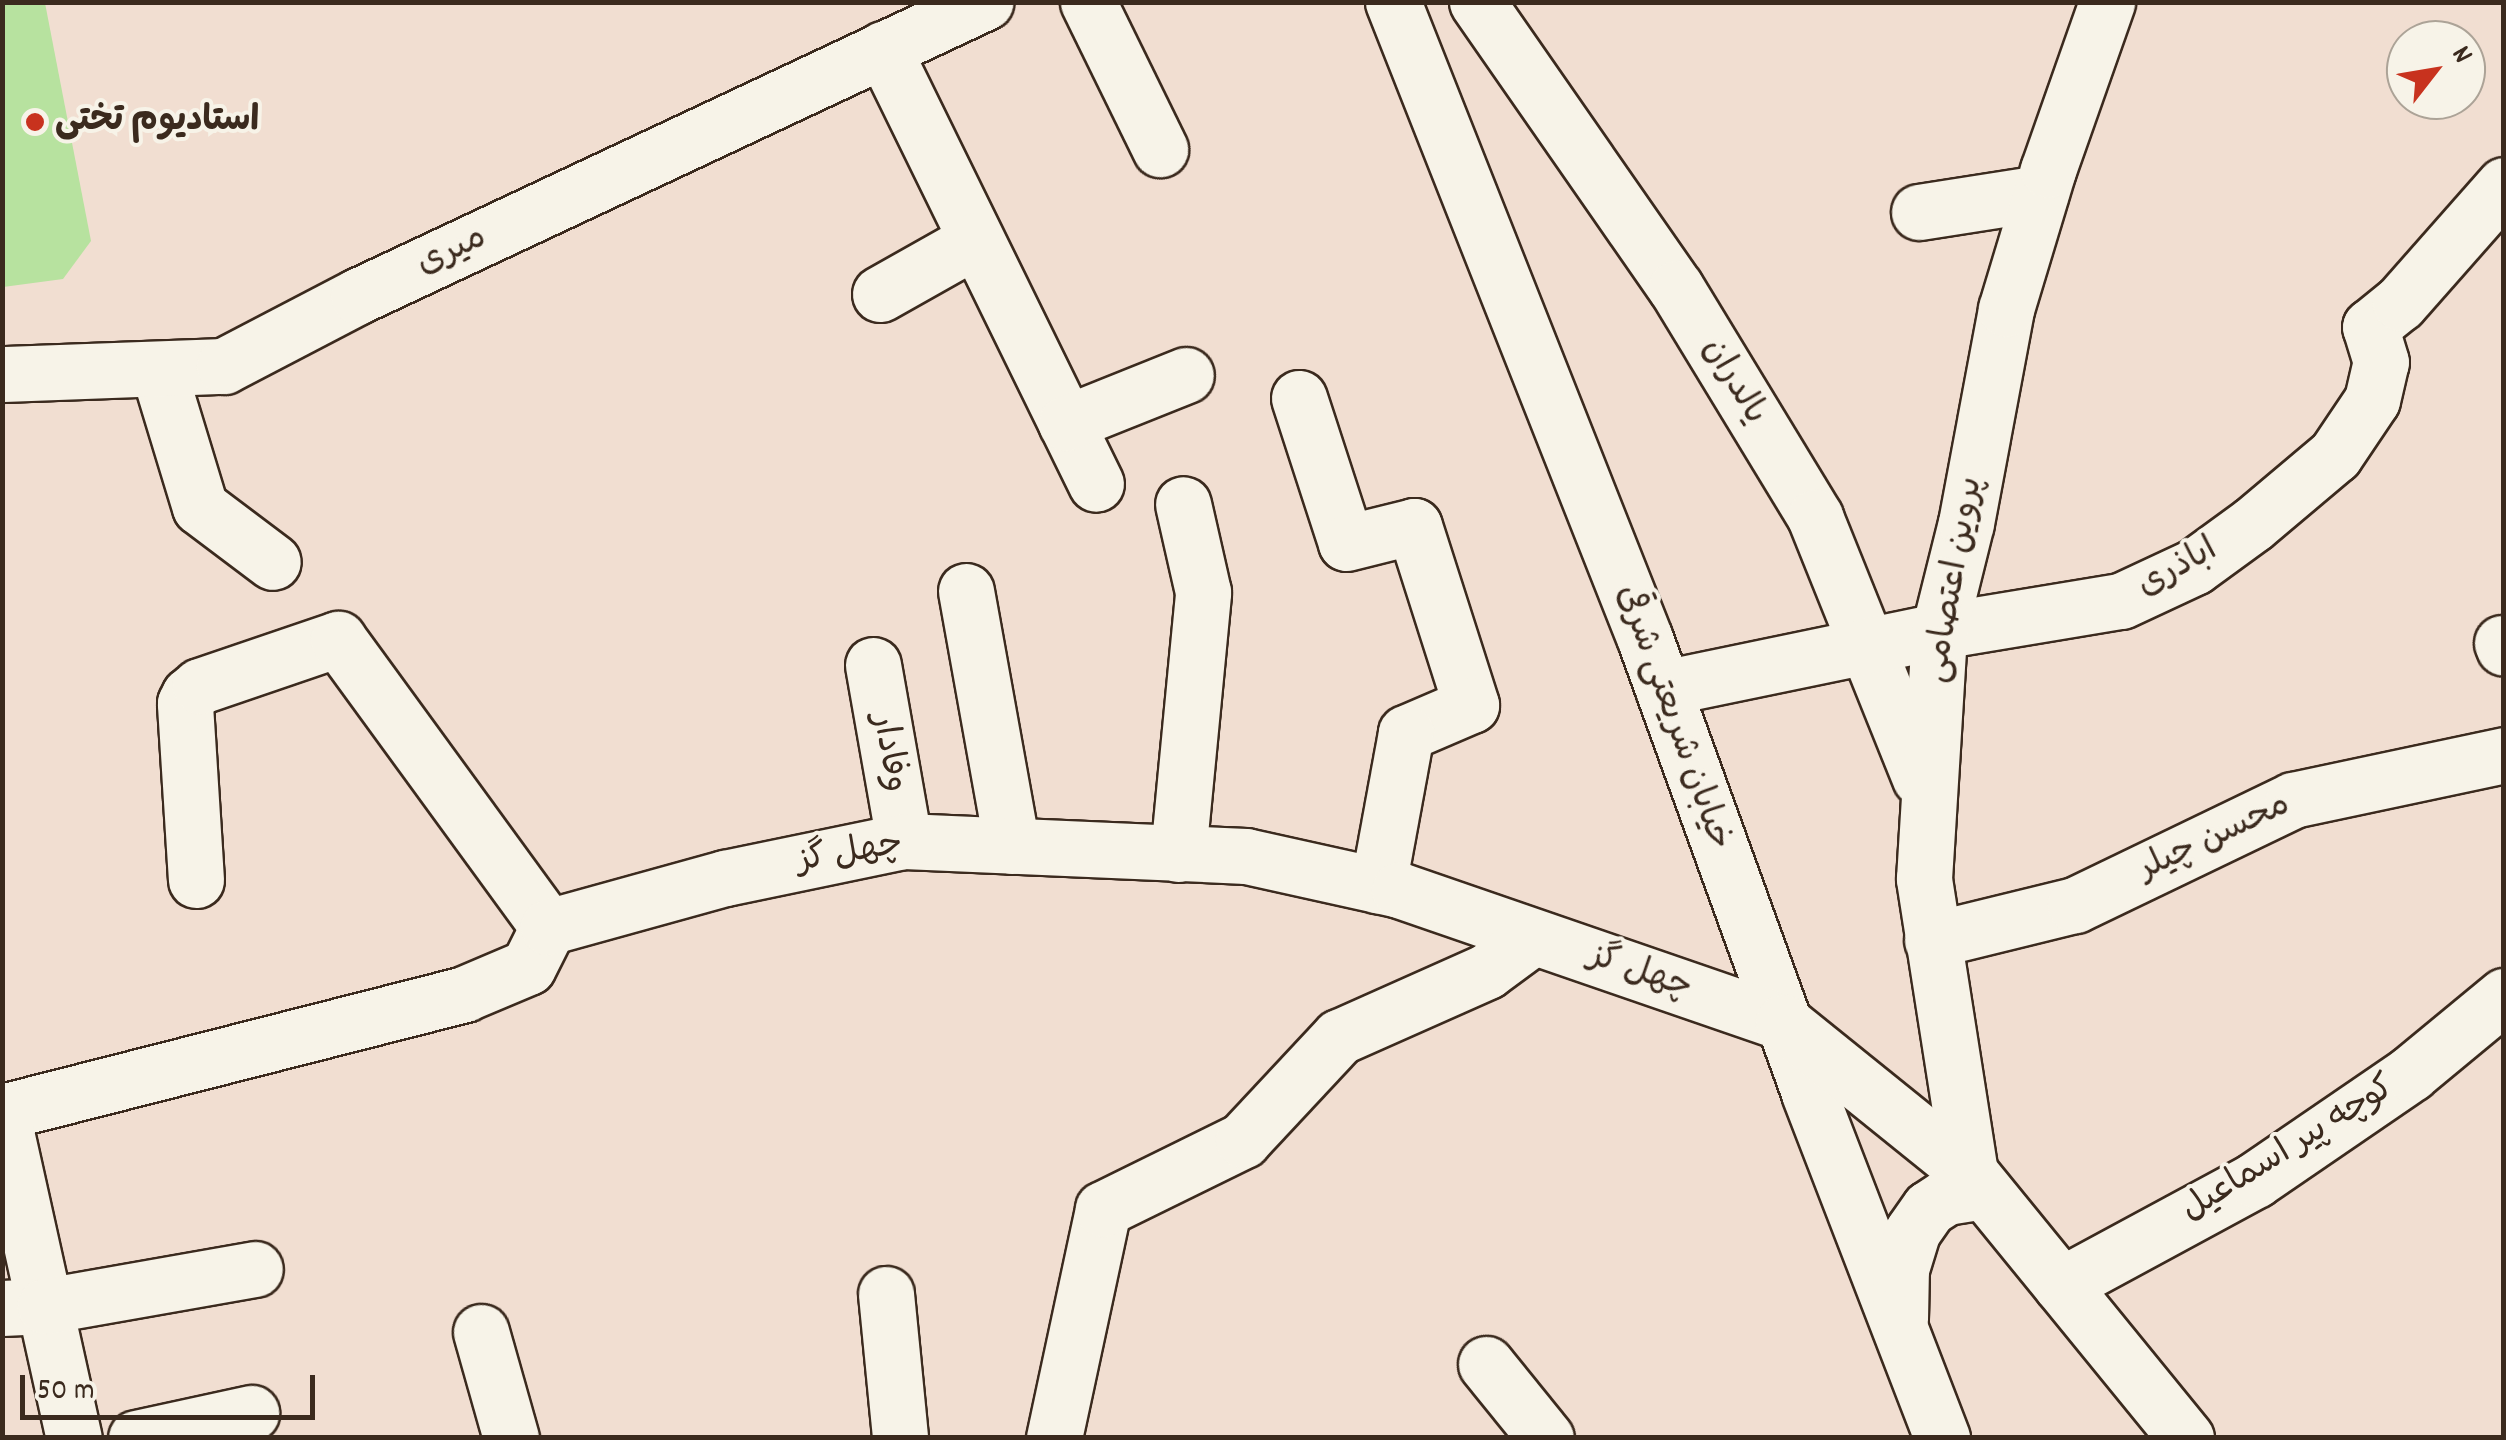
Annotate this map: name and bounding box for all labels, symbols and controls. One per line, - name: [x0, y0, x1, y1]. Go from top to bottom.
- north arrow: [2386, 20, 2486, 120]
- text: N: [2439, 39, 2481, 72]
- place label: استادیوم تختی: [55, 101, 259, 143]
- marker: استادیوم تختی: [24, 111, 46, 133]
- street label: میری: [411, 218, 493, 286]
- street label: یالدران: [1691, 331, 1775, 433]
- street label: پروین اعتصامی: [1916, 474, 1994, 686]
- street label: اباذری: [2131, 530, 2225, 608]
- street label: خیابان شریعتی شرقی: [1605, 580, 1739, 856]
- street label: وفادار: [860, 710, 916, 796]
- street label: محسن چیلر: [2133, 785, 2297, 891]
- street label: چهل گز: [794, 824, 906, 884]
- street label: چهل گز: [1583, 936, 1697, 1010]
- street label: کوچه پیر اسماعیل: [2175, 1068, 2403, 1232]
- scale bar: [25, 1355, 320, 1417]
- text: 50 m: [37, 1371, 95, 1414]

